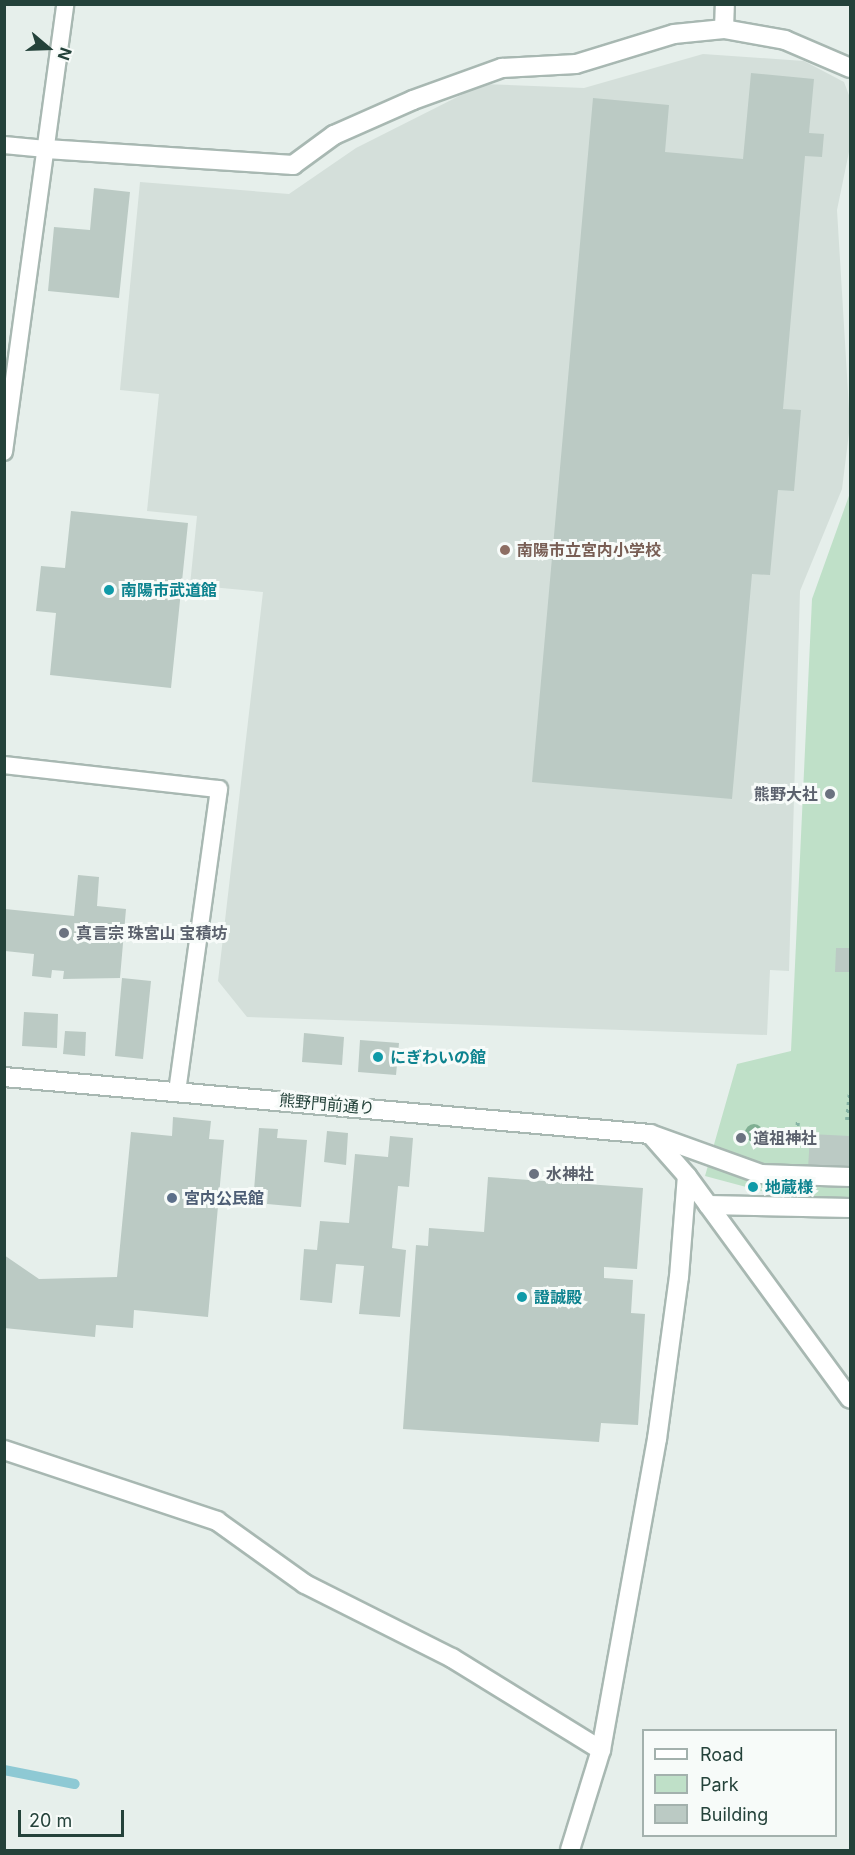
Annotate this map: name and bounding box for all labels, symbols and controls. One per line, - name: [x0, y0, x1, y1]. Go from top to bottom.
- north arrow: [18, 18, 78, 78]
- text: N: [54, 45, 76, 63]
- place label: 南陽市立宮内小学校: [517, 540, 661, 560]
- marker: 南陽市立宮内小学校: [498, 543, 512, 557]
- place label: 南陽市武道館: [121, 580, 217, 600]
- marker: 南陽市武道館: [102, 583, 116, 597]
- place label: 熊野大社: [754, 784, 818, 804]
- marker: 熊野大社: [823, 787, 837, 801]
- place label: 真言宗 珠宮山 宝積坊: [76, 923, 228, 943]
- marker: 真言宗 珠宮山 宝積坊: [57, 926, 71, 940]
- place label: にぎわいの館: [390, 1047, 486, 1067]
- marker: にぎわいの館: [371, 1050, 385, 1064]
- street label: 熊野門前通り: [278, 1090, 376, 1118]
- place label: 道祖神社: [753, 1128, 817, 1148]
- marker: 道祖神社: [734, 1131, 748, 1145]
- place label: 水神社: [546, 1164, 594, 1184]
- marker: 水神社: [527, 1167, 541, 1181]
- place label: 地蔵様: [765, 1177, 813, 1197]
- marker: 地蔵様: [746, 1180, 760, 1194]
- place label: 宮内公民館: [184, 1188, 264, 1208]
- marker: 宮内公民館: [165, 1191, 179, 1205]
- place label: 證誠殿: [534, 1287, 582, 1307]
- marker: 證誠殿: [515, 1290, 529, 1304]
- legend: [642, 1729, 837, 1837]
- text: Road: [700, 1744, 743, 1765]
- text: Park: [700, 1774, 739, 1795]
- scale bar: [21, 1798, 128, 1836]
- text: Building: [700, 1804, 768, 1825]
- text: 20 m: [29, 1810, 72, 1831]

